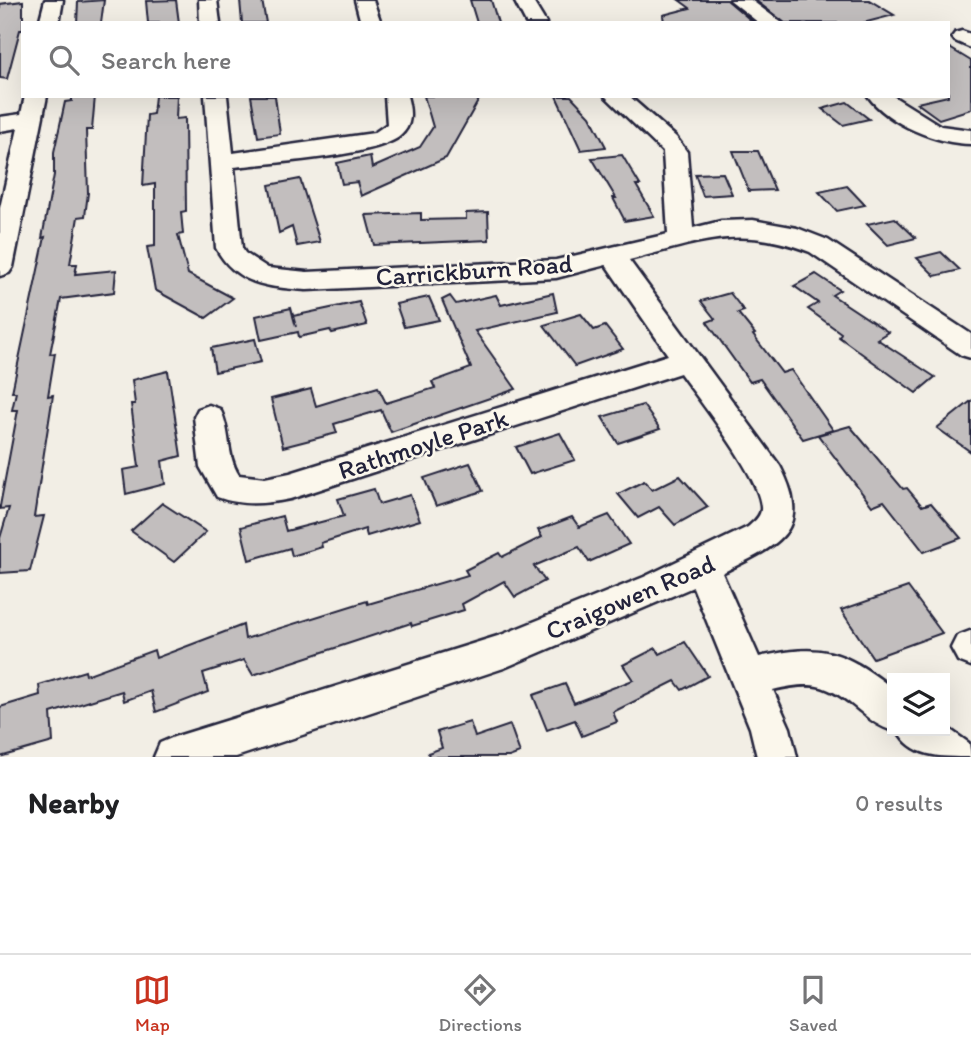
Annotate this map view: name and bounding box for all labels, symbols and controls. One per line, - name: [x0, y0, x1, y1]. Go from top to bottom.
- search box: [21, 21, 950, 98]
- icon: search: [45, 41, 83, 79]
- text: Search here: [101, 44, 231, 76]
- street label: Carrickburn Road: [375, 247, 573, 293]
- street label: Rathmoyle Park: [334, 401, 512, 486]
- street label: Craigowen Road: [541, 547, 719, 647]
- map controls: [887, 673, 950, 736]
- button: layers: [887, 673, 950, 736]
- text: Nearby: [28, 784, 119, 821]
- text: 0 results: [855, 789, 943, 817]
- tab: Map: [133, 971, 171, 1036]
- tab: Directions: [438, 971, 522, 1036]
- tab: Saved: [789, 971, 837, 1036]

